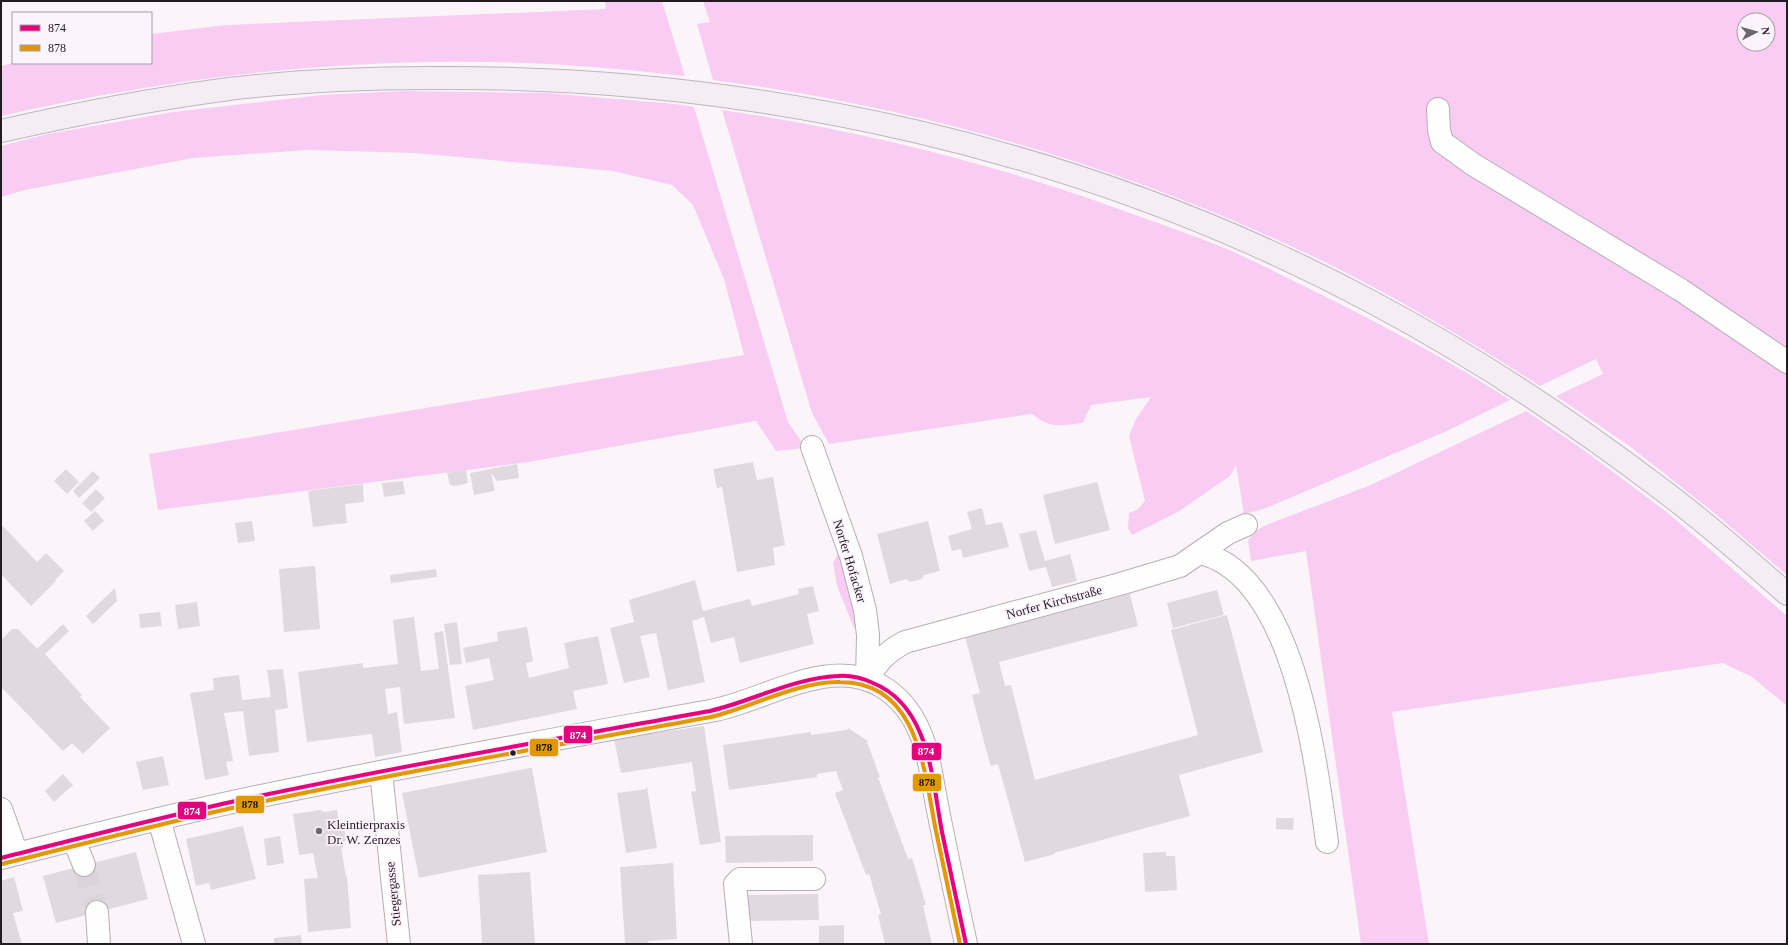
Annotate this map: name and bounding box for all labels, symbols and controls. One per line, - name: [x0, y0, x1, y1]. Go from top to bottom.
- legend: [12, 12, 152, 64]
- north arrow: [1736, 12, 1776, 52]
- text: 874: [48, 21, 66, 35]
- text: N: [1760, 26, 1772, 36]
- text: 878: [48, 41, 66, 55]
- street label: Norfer Hofacker: [830, 518, 870, 605]
- street label: Norfer Kirchstraße: [1004, 582, 1104, 622]
- line badge: 874: [563, 725, 593, 744]
- text: 874: [570, 729, 587, 741]
- line badge: 878: [529, 738, 559, 757]
- text: 878: [536, 741, 553, 753]
- line badge: 874: [911, 742, 942, 761]
- text: 874: [918, 745, 935, 757]
- unlabelled marker: [508, 748, 518, 758]
- line badge: 878: [912, 773, 942, 792]
- text: 878: [919, 776, 936, 788]
- line badge: 878: [235, 795, 265, 814]
- text: 878: [242, 798, 259, 810]
- line badge: 874: [177, 801, 207, 820]
- text: 874: [184, 805, 201, 817]
- place label: Kleintierpraxis Dr. W. Zenzes: [327, 817, 405, 847]
- marker: Kleintierpraxis Dr. W. Zenzes: [314, 826, 324, 836]
- street label: Stiegergasse: [382, 861, 404, 927]

